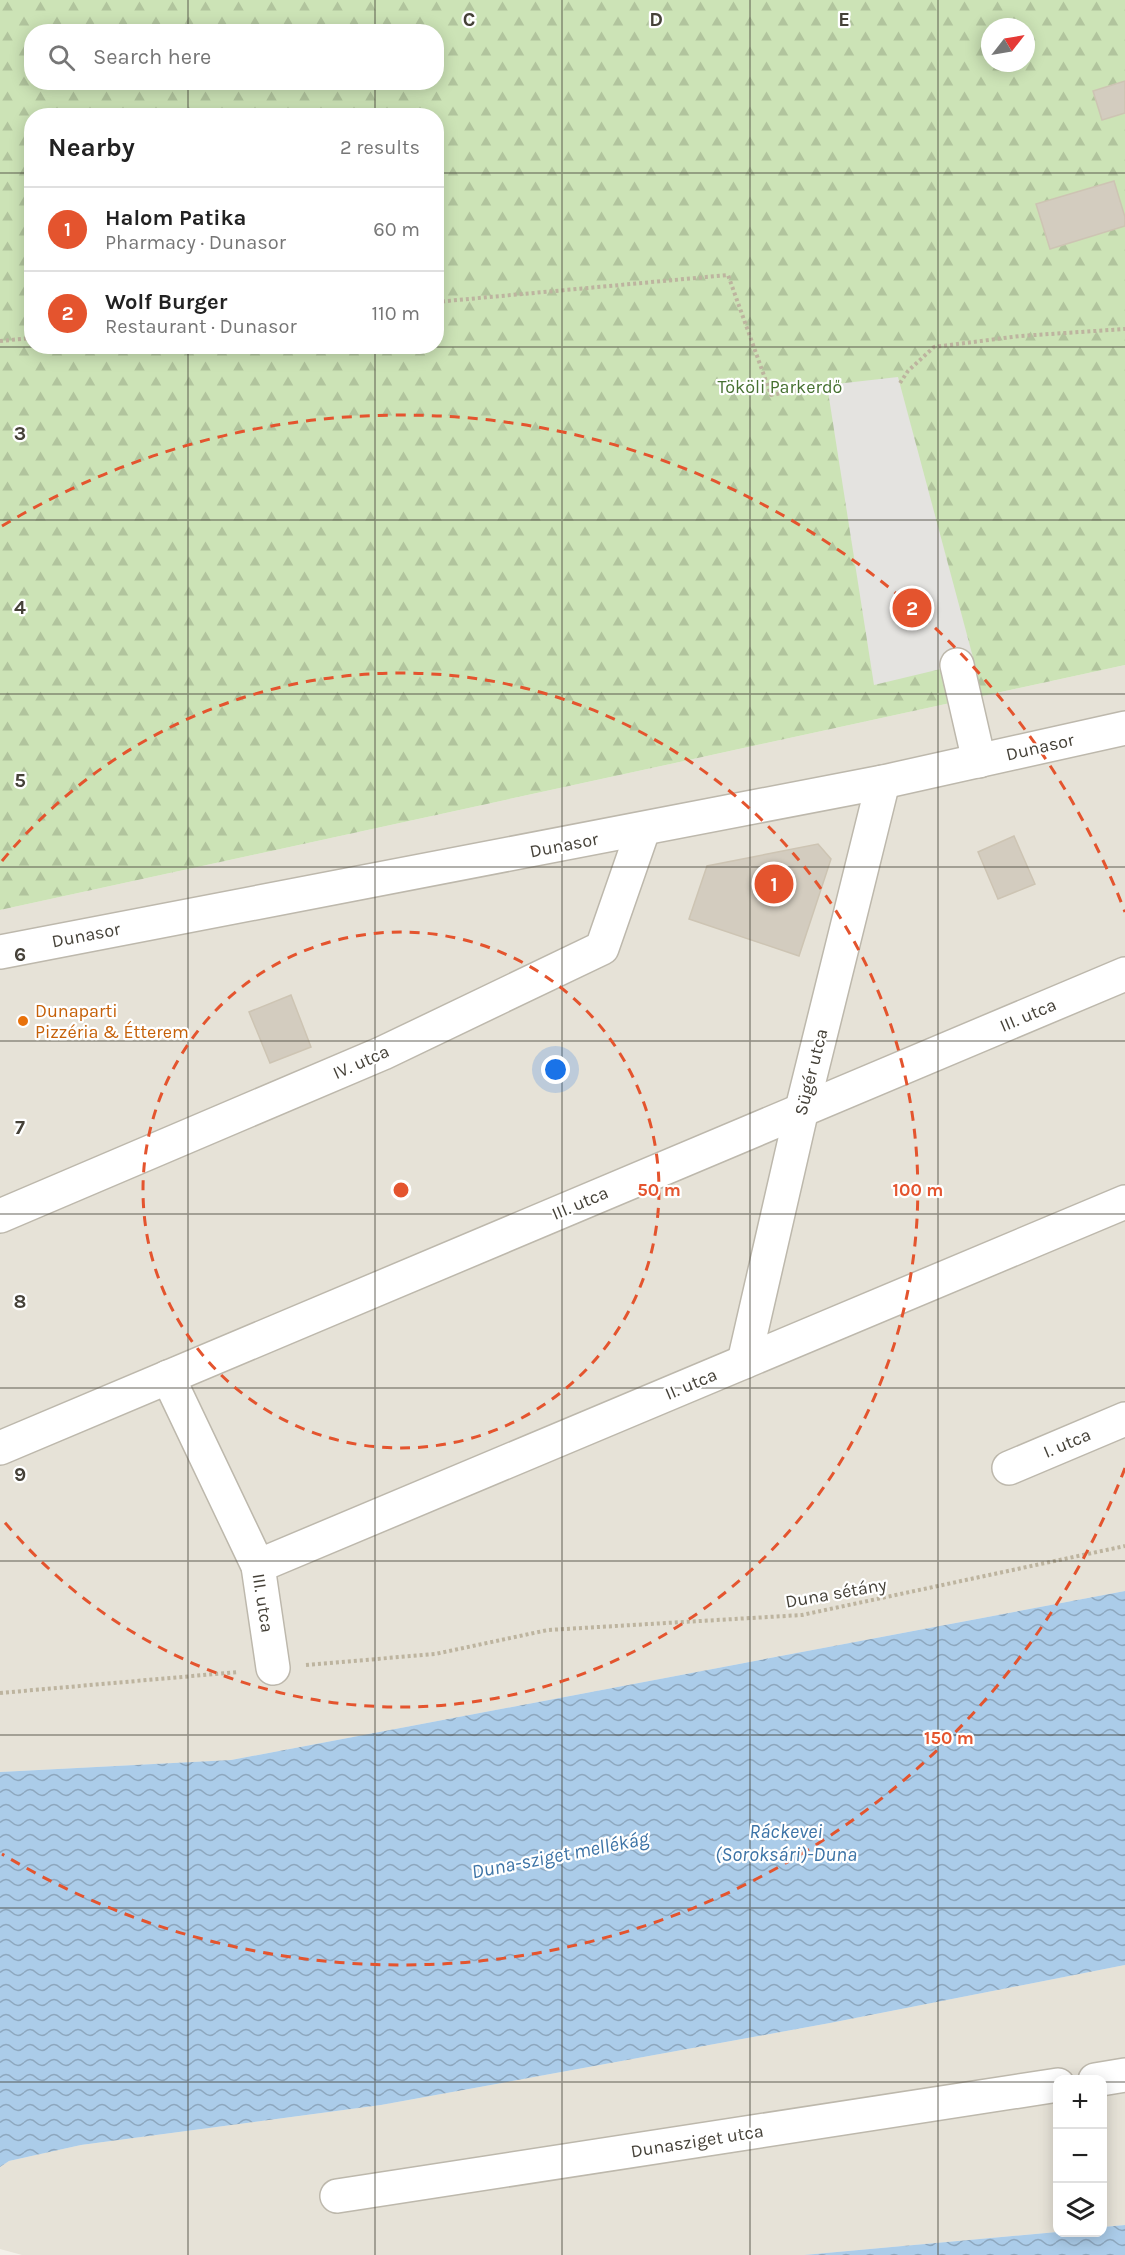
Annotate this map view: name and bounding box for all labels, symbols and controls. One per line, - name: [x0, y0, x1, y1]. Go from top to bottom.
- text: C: [463, 8, 475, 31]
- text: D: [649, 8, 663, 31]
- text: E: [838, 8, 850, 31]
- north arrow: [981, 18, 1035, 72]
- search box: [24, 24, 444, 90]
- icon: search: [45, 41, 78, 74]
- text: Search here: [93, 44, 211, 70]
- text: Nearby: [48, 132, 135, 163]
- text: 2 results: [340, 136, 420, 159]
- text: Halom Patika: [105, 205, 246, 231]
- text: 1: [64, 218, 71, 241]
- text: 60 m: [373, 218, 420, 241]
- text: Pharmacy · Dunasor: [105, 231, 286, 254]
- text: Wolf Burger: [105, 289, 227, 315]
- text: 2: [61, 302, 74, 325]
- text: 110 m: [371, 302, 420, 325]
- text: Restaurant · Dunasor: [105, 315, 297, 338]
- park label: Tököli Parkerdő: [718, 376, 842, 398]
- text: 3: [14, 422, 26, 445]
- pin: 2: [892, 586, 932, 630]
- text: 4: [14, 596, 26, 619]
- street label: Dunasor: [1004, 728, 1077, 766]
- text: 5: [14, 769, 26, 792]
- street label: Dunasor: [528, 827, 601, 862]
- pin: 1: [754, 862, 794, 906]
- street label: Dunasor: [50, 917, 123, 952]
- text: 6: [14, 943, 26, 966]
- street label: III. utca: [996, 993, 1060, 1037]
- place label: Dunaparti Pizzéria & Étterem: [35, 1000, 189, 1043]
- marker: Dunaparti Pizzéria & Étterem: [16, 1014, 30, 1028]
- street label: Sügér utca: [790, 1026, 832, 1118]
- street label: IV. utca: [329, 1040, 393, 1084]
- your location: [541, 1055, 570, 1084]
- text: 7: [15, 1116, 25, 1139]
- text: 50 m: [637, 1179, 681, 1201]
- text: 100 m: [893, 1179, 943, 1201]
- centre of rings: [391, 1180, 411, 1200]
- street label: III. utca: [548, 1181, 612, 1225]
- text: 8: [14, 1290, 26, 1313]
- street label: II. utca: [662, 1363, 720, 1405]
- street label: I. utca: [1040, 1423, 1094, 1463]
- text: 9: [14, 1463, 26, 1486]
- street label: III. utca: [247, 1572, 279, 1634]
- street label: Duna sétány: [784, 1573, 889, 1613]
- text: 150 m: [924, 1727, 974, 1749]
- water label: Ráckevei (Soroksári)-Duna: [715, 1820, 857, 1866]
- water label: Duna-sziget mellékág: [470, 1826, 651, 1883]
- map controls: [1053, 2075, 1107, 2237]
- button: +: [1053, 2075, 1107, 2129]
- street label: Dunasziget utca: [629, 2120, 765, 2162]
- button: −: [1053, 2129, 1107, 2183]
- button: layers: [1053, 2183, 1107, 2237]

